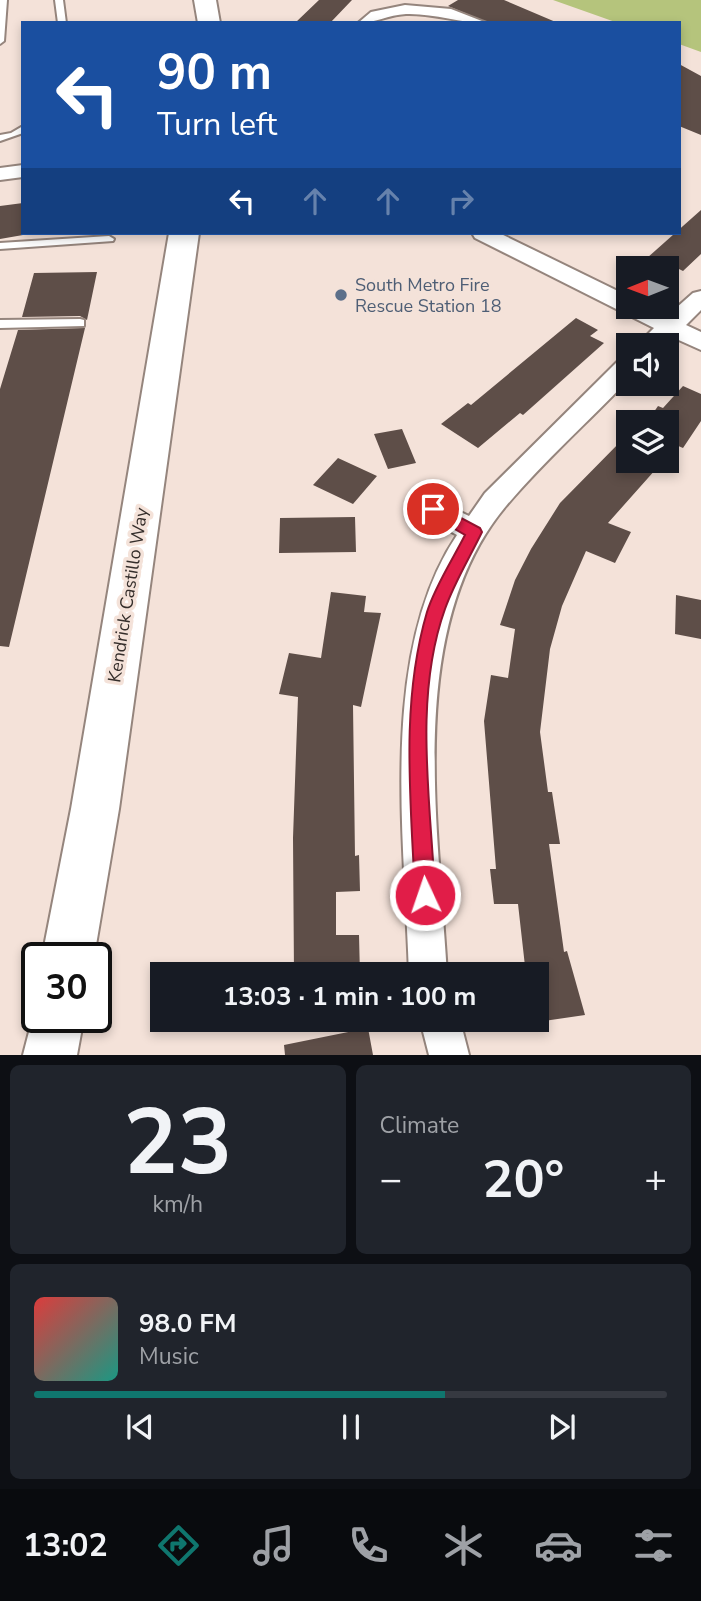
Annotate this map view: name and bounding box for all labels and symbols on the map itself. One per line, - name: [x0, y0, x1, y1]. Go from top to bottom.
- north arrow: [616, 256, 679, 318]
- place label: South Metro Fire Rescue Station 18: [355, 273, 502, 318]
- marker: South Metro Fire Rescue Station 18: [333, 287, 349, 303]
- pin: [403, 479, 463, 539]
- street label: Kendrick Castillo Way: [102, 505, 154, 684]
- position arrow: [388, 858, 462, 932]
- speed limit sign: 30: [21, 942, 112, 1033]

